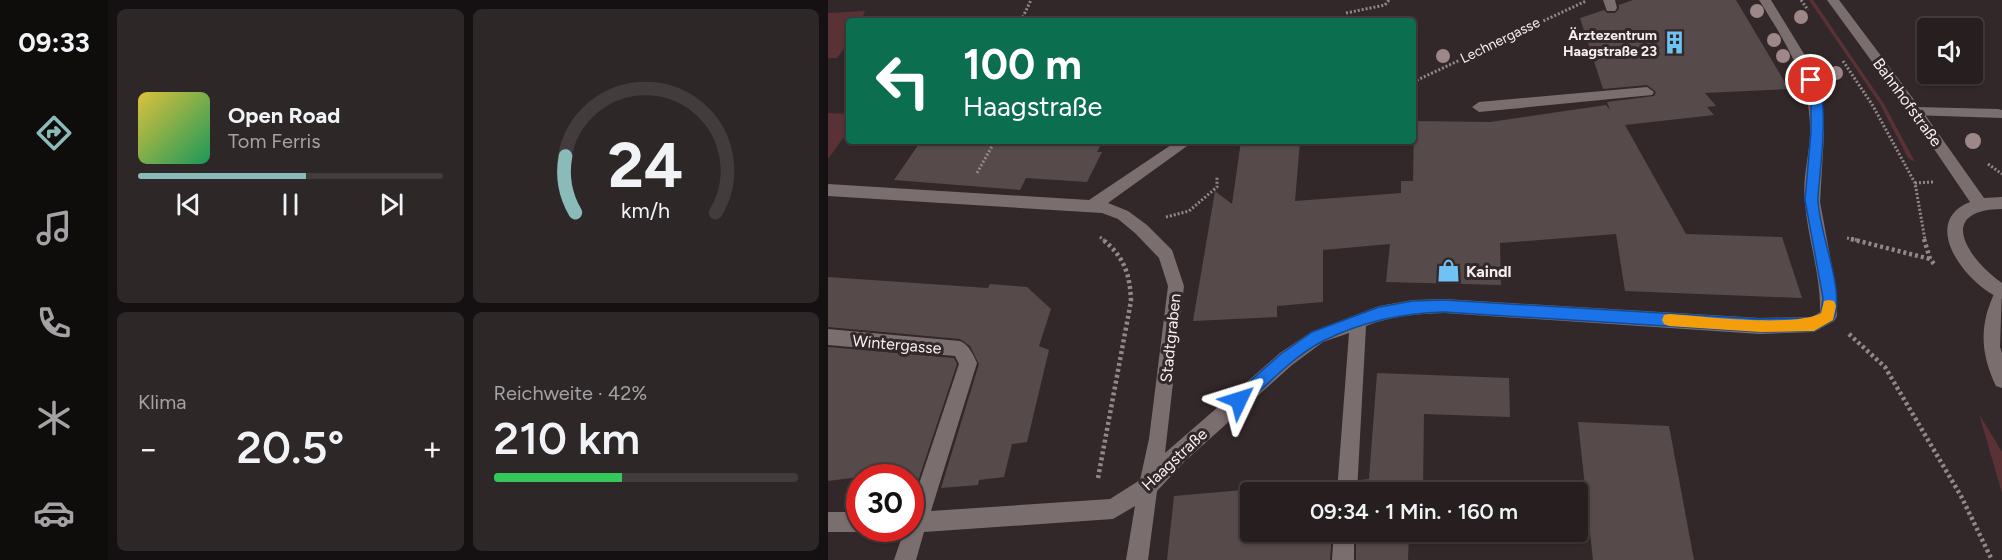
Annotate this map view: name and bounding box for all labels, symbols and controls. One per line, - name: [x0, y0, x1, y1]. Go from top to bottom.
- street label: Lechnergasse: [1458, 14, 1543, 67]
- map controls: [1917, 18, 1983, 84]
- button: sound: [1917, 18, 1983, 84]
- text: 09:33: [18, 26, 90, 59]
- place label: Ärztezentrum Haagstraße 23: [1563, 27, 1657, 60]
- building icon: Ärztezentrum Haagstraße 23: [1662, 30, 1688, 56]
- text: 100 m: [963, 39, 1082, 90]
- icon: left: [864, 42, 942, 120]
- pin: [1785, 54, 1836, 105]
- street label: Bahnhofstraße: [1869, 54, 1946, 150]
- icon: arrive: [1794, 63, 1827, 96]
- text: Haagstraße: [963, 90, 1102, 123]
- text: Open Road: [228, 102, 340, 129]
- icon: directions: [33, 112, 75, 154]
- text: 24: [608, 128, 684, 203]
- text: Tom Ferris: [228, 129, 321, 153]
- icon: previous: [172, 188, 205, 221]
- icon: pause: [274, 188, 307, 221]
- icon: next: [375, 188, 408, 221]
- text: km/h: [621, 199, 670, 224]
- icon: music: [33, 207, 75, 249]
- shop icon: Kaindl: [1435, 258, 1461, 284]
- place label: Kaindl: [1466, 262, 1512, 281]
- street label: Stadtgraben: [1156, 293, 1185, 383]
- icon: phone: [33, 302, 75, 344]
- street label: Wintergasse: [852, 331, 943, 358]
- position arrow: [1207, 368, 1271, 432]
- text: Reichweite · 42%: [494, 381, 647, 405]
- text: Klima: [138, 390, 186, 414]
- icon: climate: [33, 397, 75, 439]
- text: 210 km: [494, 411, 640, 465]
- text: 20.5°: [236, 420, 344, 474]
- street label: Haagstraße: [1138, 424, 1211, 494]
- text: −: [138, 429, 159, 468]
- text: +: [422, 429, 442, 468]
- speed limit sign: 30: [846, 464, 924, 542]
- icon: car: [33, 492, 75, 534]
- text: 09:34 · 1 Min. · 160 m: [1310, 498, 1518, 525]

